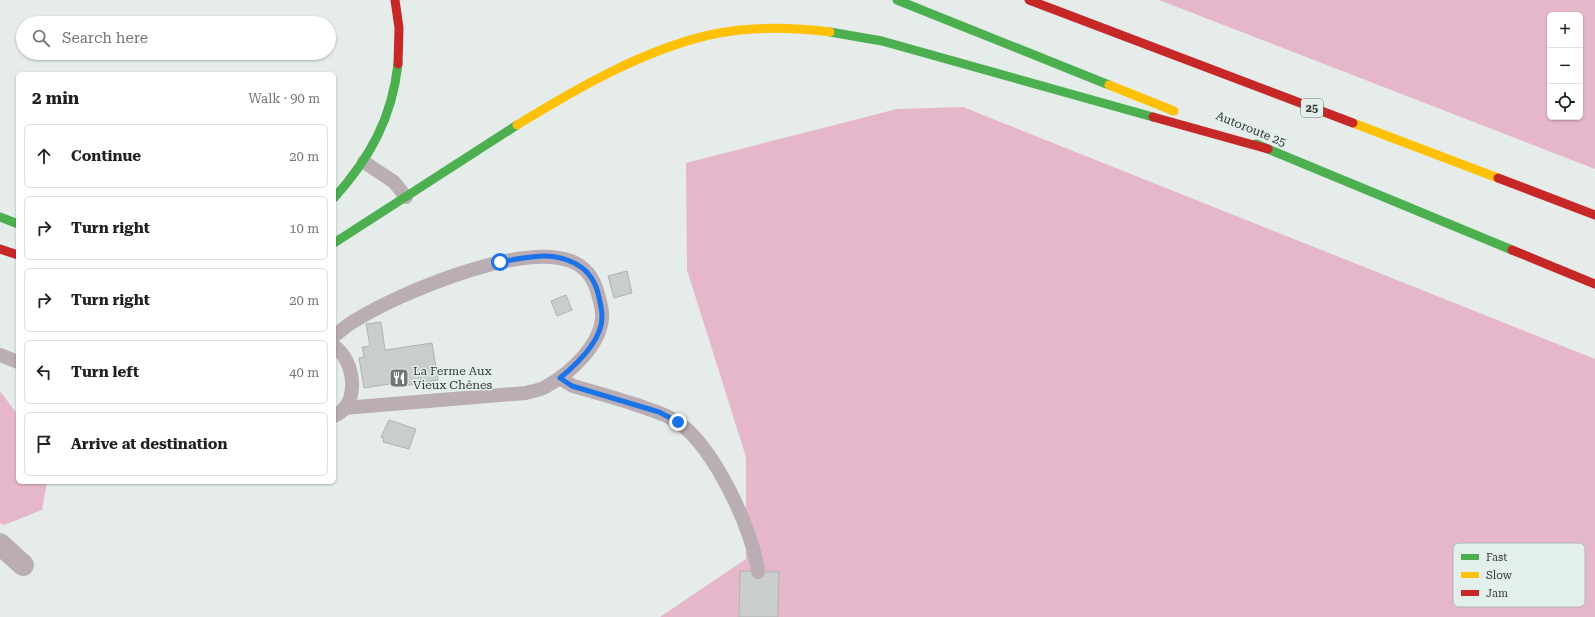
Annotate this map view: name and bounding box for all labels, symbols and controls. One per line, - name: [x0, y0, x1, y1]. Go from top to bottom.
- map controls: [1547, 12, 1583, 120]
- button: +: [1547, 12, 1583, 48]
- search box: [16, 16, 336, 60]
- icon: search: [30, 27, 52, 49]
- text: Search here: [62, 29, 148, 47]
- button: −: [1547, 48, 1583, 84]
- button: locate: [1547, 84, 1583, 120]
- text: 2 min: [32, 88, 79, 108]
- text: Walk · 90 m: [248, 91, 320, 106]
- road number: 25: [1301, 99, 1323, 117]
- street label: Autoroute 25: [1214, 109, 1288, 150]
- icon: ahead: [33, 145, 55, 167]
- text: Continue: [71, 147, 141, 165]
- text: 20 m: [289, 149, 319, 164]
- icon: right: [33, 217, 55, 239]
- text: Turn right: [71, 219, 150, 237]
- text: 10 m: [289, 221, 319, 236]
- route start: [491, 253, 509, 271]
- icon: right: [33, 289, 55, 311]
- text: Turn right: [71, 291, 150, 309]
- text: 20 m: [289, 293, 319, 308]
- icon: left: [33, 361, 55, 383]
- text: Turn left: [71, 363, 139, 381]
- place label: La Ferme Aux Vieux Chênes: [413, 364, 493, 392]
- text: 40 m: [289, 365, 319, 380]
- restaurant icon: La Ferme Aux Vieux Chênes: [388, 367, 410, 389]
- route end: [669, 413, 687, 431]
- icon: arrive: [33, 433, 55, 455]
- text: Arrive at destination: [71, 435, 227, 453]
- legend: [1453, 543, 1585, 607]
- text: Fast: [1486, 551, 1507, 564]
- text: Slow: [1486, 569, 1513, 582]
- text: Jam: [1486, 587, 1508, 600]

